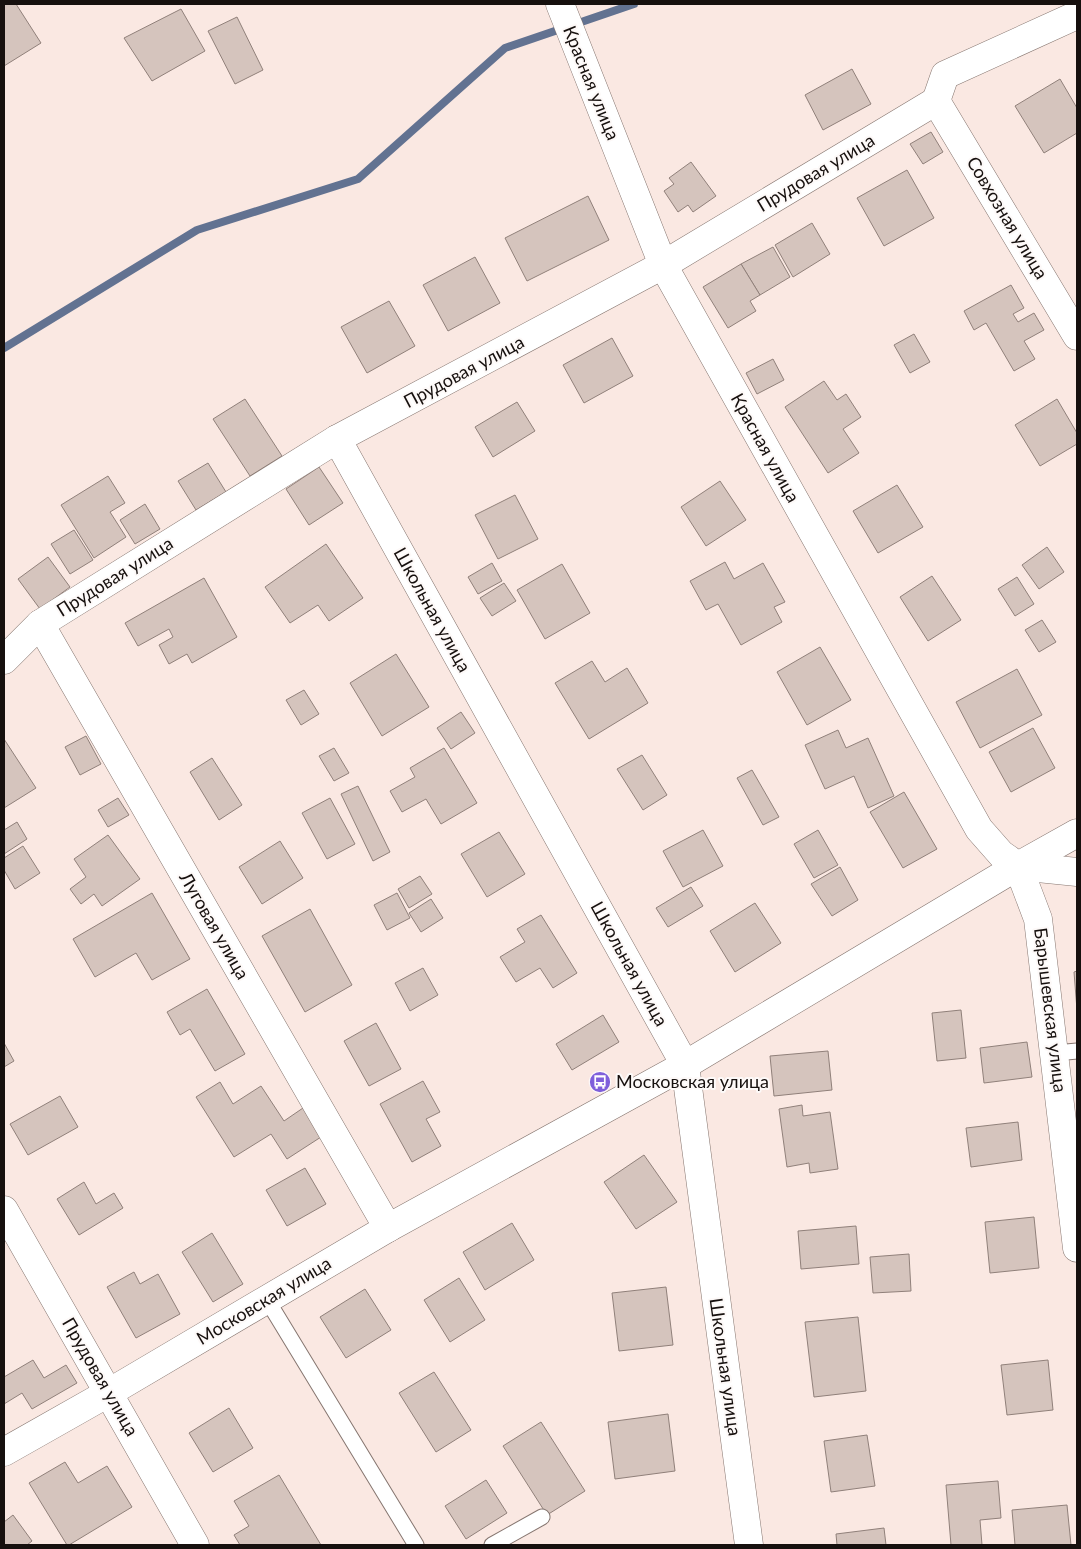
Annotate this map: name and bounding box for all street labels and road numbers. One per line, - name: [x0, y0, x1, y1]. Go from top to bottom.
- street label: Красная улица: [559, 22, 625, 143]
- street label: Прудовая улица: [753, 128, 878, 216]
- street label: Совхозная улица: [963, 152, 1053, 283]
- street label: Прудовая улица: [400, 330, 527, 412]
- street label: Красная улица: [727, 389, 805, 506]
- street label: Прудовая улица: [52, 532, 177, 621]
- street label: Школьная улица: [390, 543, 476, 676]
- street label: Луговая улица: [175, 867, 254, 983]
- street label: Школьная улица: [587, 897, 673, 1030]
- street label: Барышевская улица: [1030, 926, 1072, 1094]
- street label: Московская улица: [192, 1251, 335, 1349]
- street label: Школьная улица: [705, 1296, 747, 1437]
- street label: Прудовая улица: [58, 1313, 144, 1440]

